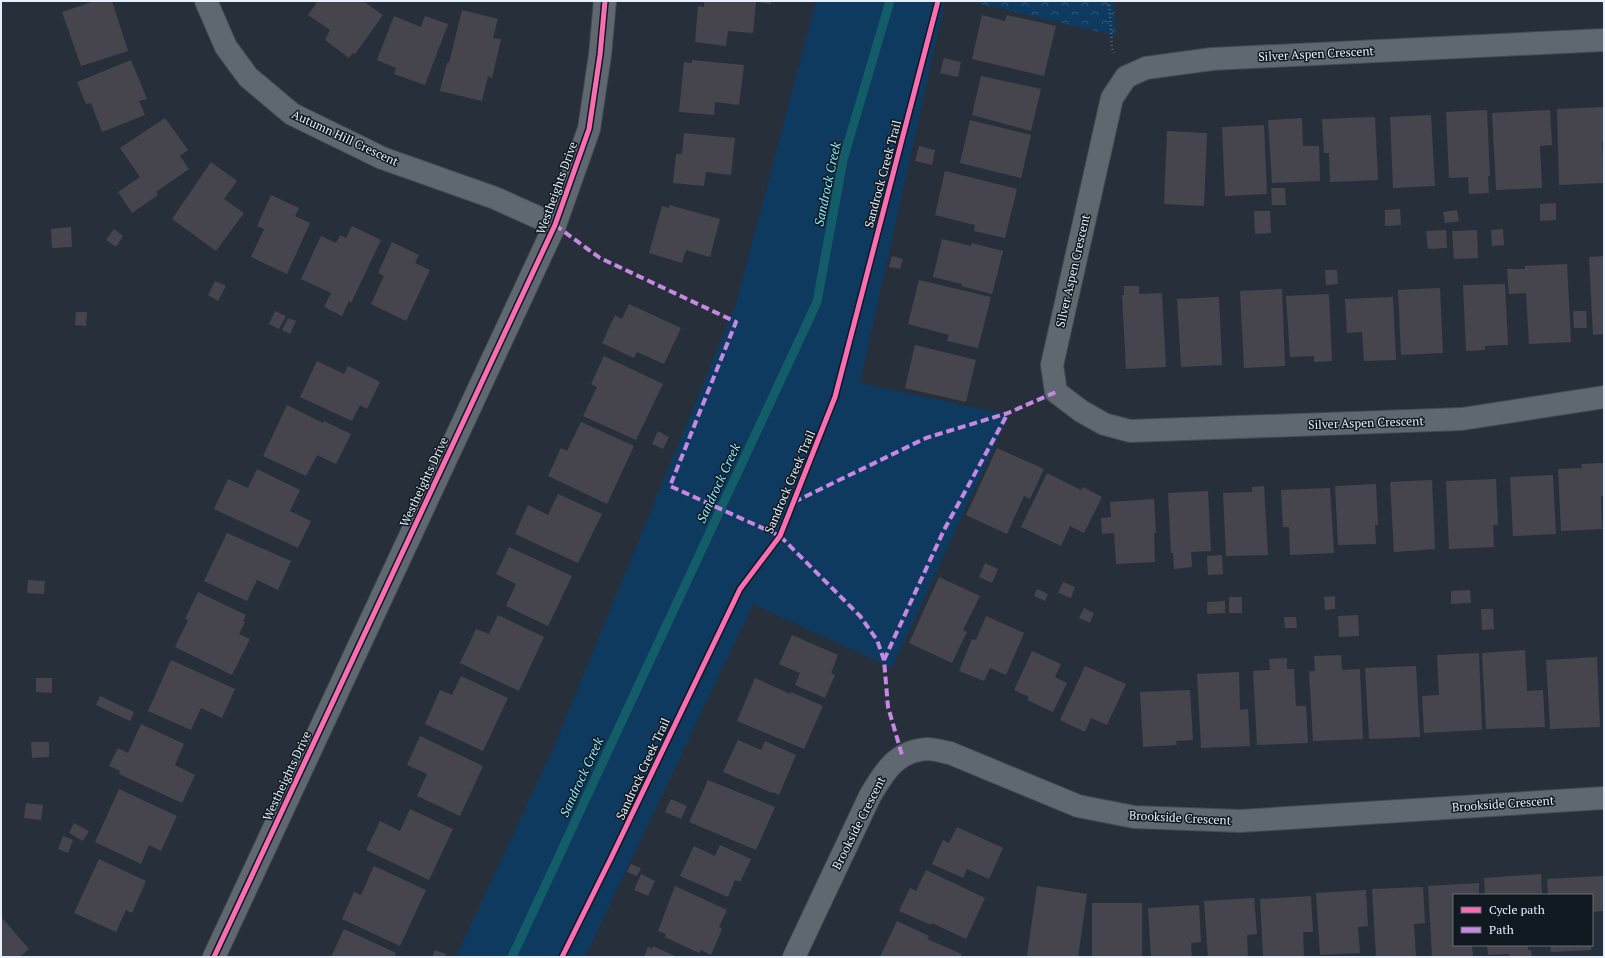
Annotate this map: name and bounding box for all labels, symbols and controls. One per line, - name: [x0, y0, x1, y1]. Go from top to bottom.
- street label: Silver Aspen Crescent: [1258, 43, 1375, 64]
- street label: Autumn Hill Crescent: [290, 106, 401, 169]
- street label: Sandrock Creek Trail: [861, 118, 904, 229]
- water label: Sandrock Creek: [809, 139, 845, 228]
- street label: Westheights Drive: [533, 140, 580, 236]
- street label: Silver Aspen Crescent: [1052, 212, 1093, 329]
- street label: Silver Aspen Crescent: [1308, 413, 1425, 432]
- street label: Sandrock Creek Trail: [761, 428, 818, 536]
- street label: Westheights Drive: [396, 435, 451, 529]
- water label: Sandrock Creek: [692, 440, 745, 526]
- street label: Sandrock Creek Trail: [612, 715, 673, 822]
- street label: Westheights Drive: [259, 729, 314, 823]
- water label: Sandrock Creek: [555, 734, 608, 820]
- street label: Brookside Crescent: [829, 773, 889, 872]
- street label: Brookside Crescent: [1451, 792, 1555, 815]
- street label: Brookside Crescent: [1128, 807, 1232, 828]
- legend: [1453, 894, 1593, 946]
- text: Cycle path: [1489, 902, 1545, 917]
- text: Path: [1489, 922, 1514, 937]

